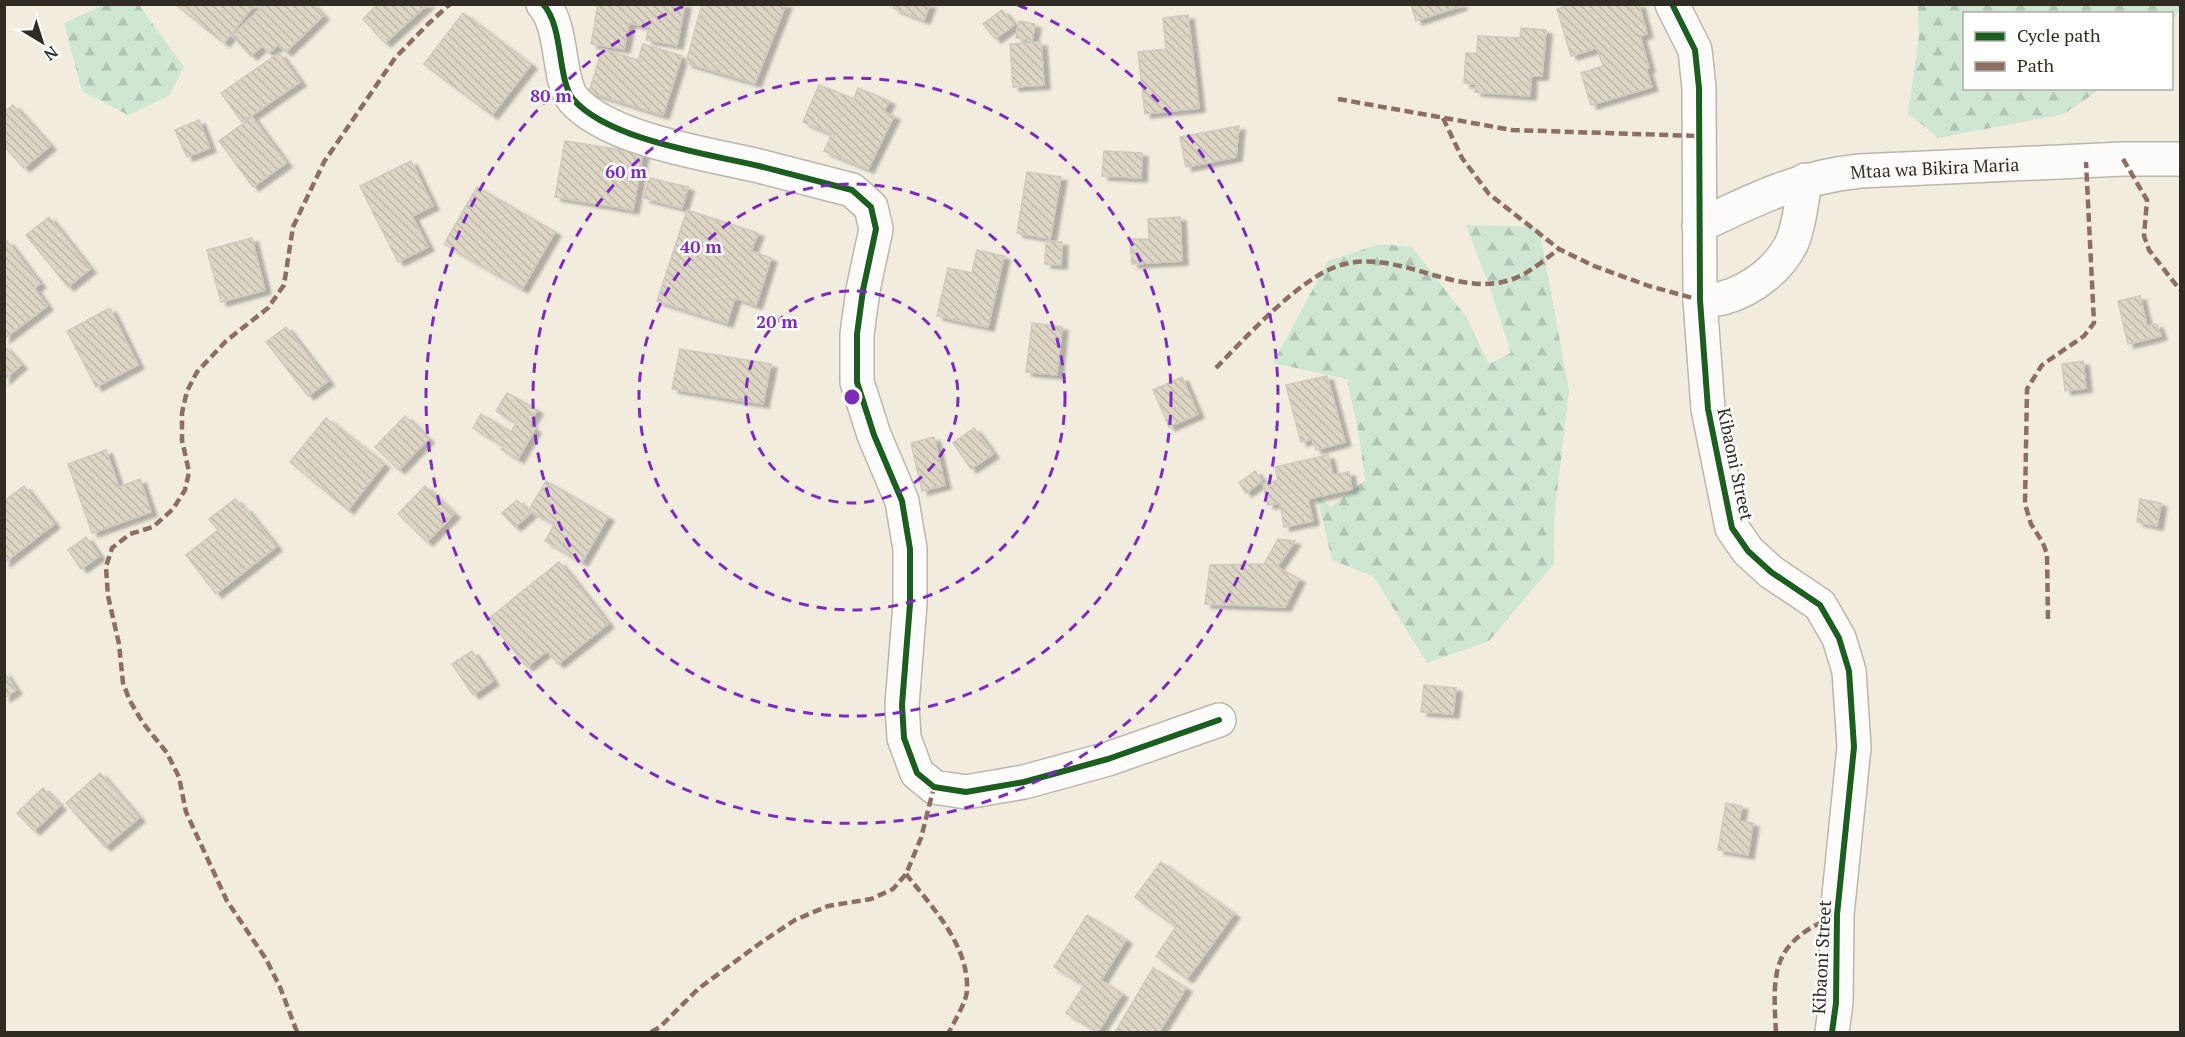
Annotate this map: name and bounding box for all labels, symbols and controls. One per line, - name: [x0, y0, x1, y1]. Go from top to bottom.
- north arrow: [12, 12, 72, 72]
- legend: [1963, 12, 2173, 90]
- text: Cycle path: [2017, 23, 2101, 47]
- text: N: [40, 41, 63, 66]
- text: Path: [2017, 53, 2054, 77]
- text: 80 m: [530, 83, 572, 107]
- street label: Mtaa wa Bikira Maria: [1849, 152, 2020, 184]
- text: 60 m: [605, 159, 647, 183]
- text: 40 m: [680, 234, 722, 258]
- text: 20 m: [756, 309, 798, 333]
- centre of rings: [842, 387, 862, 407]
- street label: Kibaoni Street: [1712, 406, 1760, 523]
- street label: Kibaoni Street: [1806, 899, 1836, 1015]

